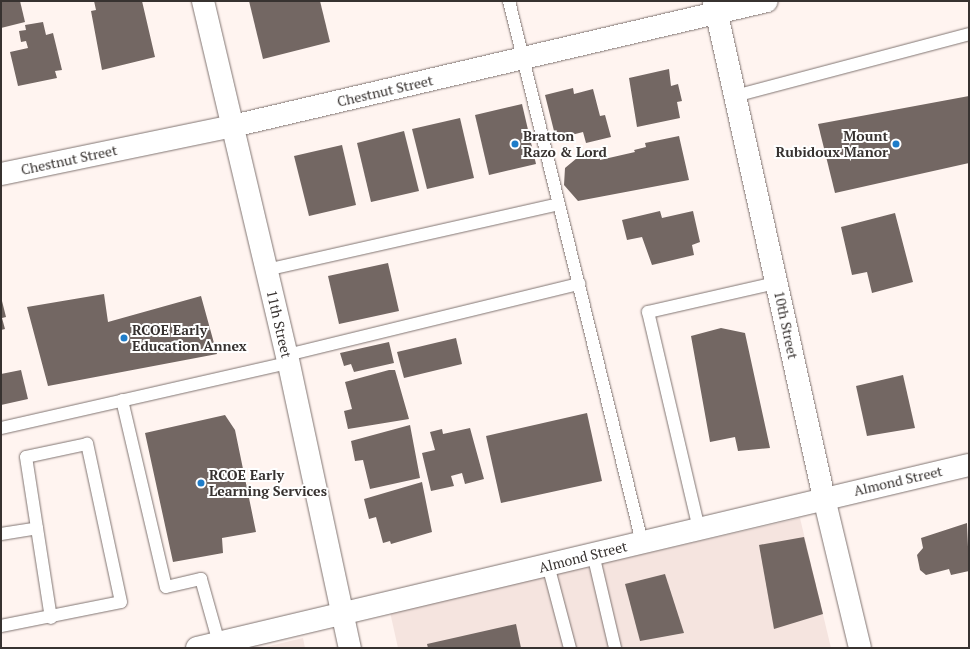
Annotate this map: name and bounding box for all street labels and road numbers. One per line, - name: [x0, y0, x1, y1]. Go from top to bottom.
- street label: Chestnut Street: [335, 72, 435, 110]
- street label: Chestnut Street: [19, 142, 119, 178]
- street label: 11th Street: [263, 288, 295, 360]
- street label: 10th Street: [771, 289, 801, 361]
- street label: Almond Street: [852, 463, 944, 499]
- street label: Almond Street: [537, 538, 629, 576]

